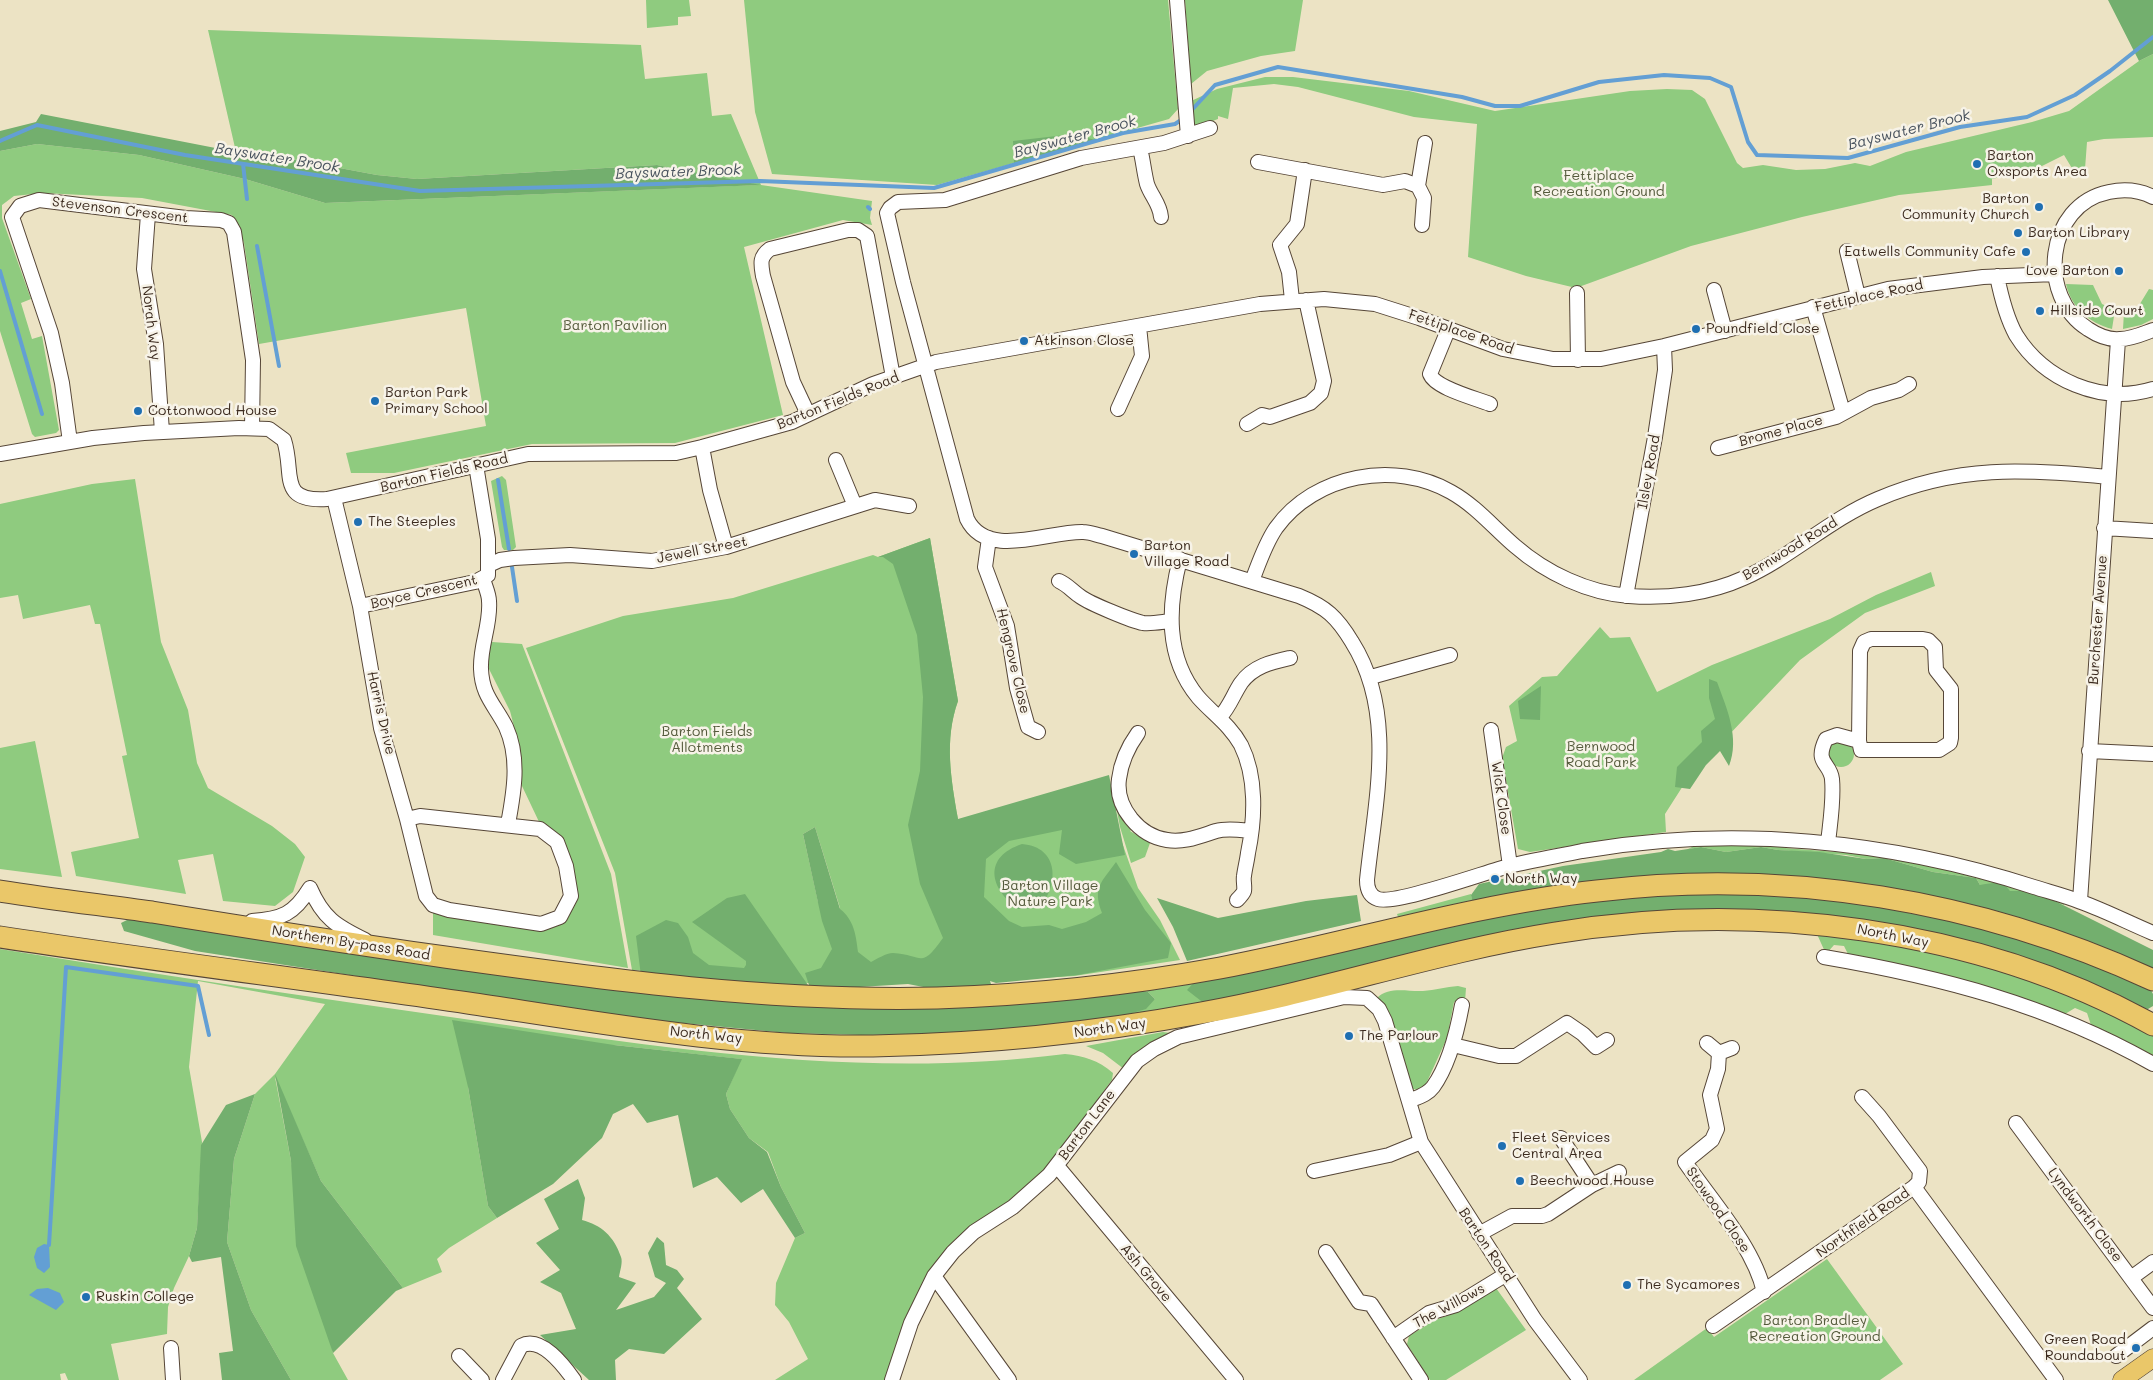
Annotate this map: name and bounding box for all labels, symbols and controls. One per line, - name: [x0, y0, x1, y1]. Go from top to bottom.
- water label: Bayswater Brook: [1846, 106, 1972, 154]
- water label: Bayswater Brook: [1012, 112, 1138, 162]
- water label: Bayswater Brook: [214, 139, 340, 177]
- place label: Barton Oxsports Area: [1987, 148, 2088, 180]
- marker: Barton Oxsports Area: [1971, 158, 1983, 170]
- water label: Bayswater Brook: [615, 161, 741, 183]
- park label: Fettiplace Recreation Ground: [1533, 168, 1665, 200]
- place label: Barton Community Church: [1902, 191, 2029, 223]
- street label: Stevenson Crescent: [51, 193, 189, 227]
- marker: Barton Community Church: [2033, 201, 2045, 213]
- place label: Barton Library: [2028, 225, 2130, 241]
- marker: Barton Library: [2012, 227, 2024, 239]
- place label: Eatwells Community Cafe: [1844, 244, 2016, 260]
- marker: Eatwells Community Cafe: [2020, 246, 2032, 258]
- place label: Love Barton: [2026, 263, 2109, 279]
- marker: Love Barton: [2113, 265, 2125, 277]
- street label: Fettiplace Road: [1813, 276, 1925, 316]
- street label: Norah Way: [138, 285, 164, 361]
- place label: Hillside Court: [2050, 303, 2144, 319]
- marker: Hillside Court: [2034, 305, 2046, 317]
- street label: Fettiplace Road: [1406, 306, 1516, 358]
- park label: Barton Pavilion: [563, 318, 667, 334]
- place label: Poundfield Close: [1706, 321, 1820, 337]
- marker: Poundfield Close: [1690, 323, 1702, 335]
- place label: Atkinson Close: [1034, 333, 1134, 349]
- marker: Atkinson Close: [1018, 335, 1030, 347]
- street label: Barton Fields Road: [774, 369, 902, 433]
- place label: Barton Park Primary School: [385, 385, 488, 418]
- marker: Barton Park Primary School: [369, 395, 381, 407]
- place label: Cottonwood House: [148, 403, 277, 419]
- marker: Cottonwood House: [132, 405, 144, 417]
- street label: Brome Place: [1737, 412, 1825, 450]
- street label: Ilsley Road: [1634, 433, 1664, 511]
- street label: Barton Fields Road: [379, 450, 509, 496]
- place label: The Steeples: [368, 514, 456, 530]
- street label: Bernwood Road: [1739, 514, 1841, 584]
- marker: The Steeples: [352, 516, 364, 528]
- street label: Jewell Street: [655, 533, 749, 567]
- place label: Barton Village Road: [1144, 538, 1229, 570]
- marker: Barton Village Road: [1128, 548, 1140, 560]
- street label: Burchester Avenue: [2085, 555, 2111, 685]
- street label: Boyce Crescent: [369, 572, 479, 612]
- street label: Hengrove Close: [993, 607, 1033, 715]
- street label: Harris Drive: [363, 670, 399, 756]
- park label: Barton Fields Allotments: [661, 724, 753, 756]
- park label: Bernwood Road Park: [1565, 739, 1637, 772]
- street label: Wick Close: [1488, 760, 1514, 836]
- place label: North Way: [1505, 871, 1578, 887]
- marker: North Way: [1489, 873, 1501, 885]
- park label: Barton Village Nature Park: [1002, 878, 1098, 910]
- street label: North Way: [1856, 921, 1930, 951]
- street label: Northern By-pass Road: [271, 922, 431, 964]
- street label: North Way: [1073, 1015, 1147, 1041]
- street label: North Way: [669, 1023, 743, 1047]
- place label: The Parlour: [1359, 1028, 1439, 1044]
- marker: The Parlour: [1343, 1030, 1355, 1042]
- street label: Barton Lane: [1055, 1087, 1119, 1163]
- place label: Fleet Services Central Area: [1512, 1130, 1610, 1162]
- marker: Fleet Services Central Area: [1496, 1140, 1508, 1152]
- street label: Stowood Close: [1682, 1164, 1754, 1256]
- street label: Lyndworth Close: [2044, 1165, 2126, 1265]
- place label: Beechwood House: [1530, 1173, 1654, 1189]
- marker: Beechwood House: [1514, 1175, 1526, 1187]
- street label: Northfield Road: [1813, 1185, 1913, 1261]
- street label: Barton Road: [1455, 1205, 1517, 1285]
- street label: Ash Grove: [1117, 1241, 1175, 1305]
- place label: The Sycamores: [1637, 1277, 1740, 1293]
- marker: The Sycamores: [1621, 1279, 1633, 1291]
- street label: The Willows: [1410, 1280, 1488, 1332]
- place label: Ruskin College: [96, 1289, 194, 1305]
- marker: Ruskin College: [80, 1291, 92, 1303]
- park label: Barton Bradley Recreation Ground: [1749, 1313, 1881, 1345]
- place label: Green Road Roundabout: [2044, 1332, 2126, 1364]
- marker: Green Road Roundabout: [2130, 1342, 2142, 1354]

